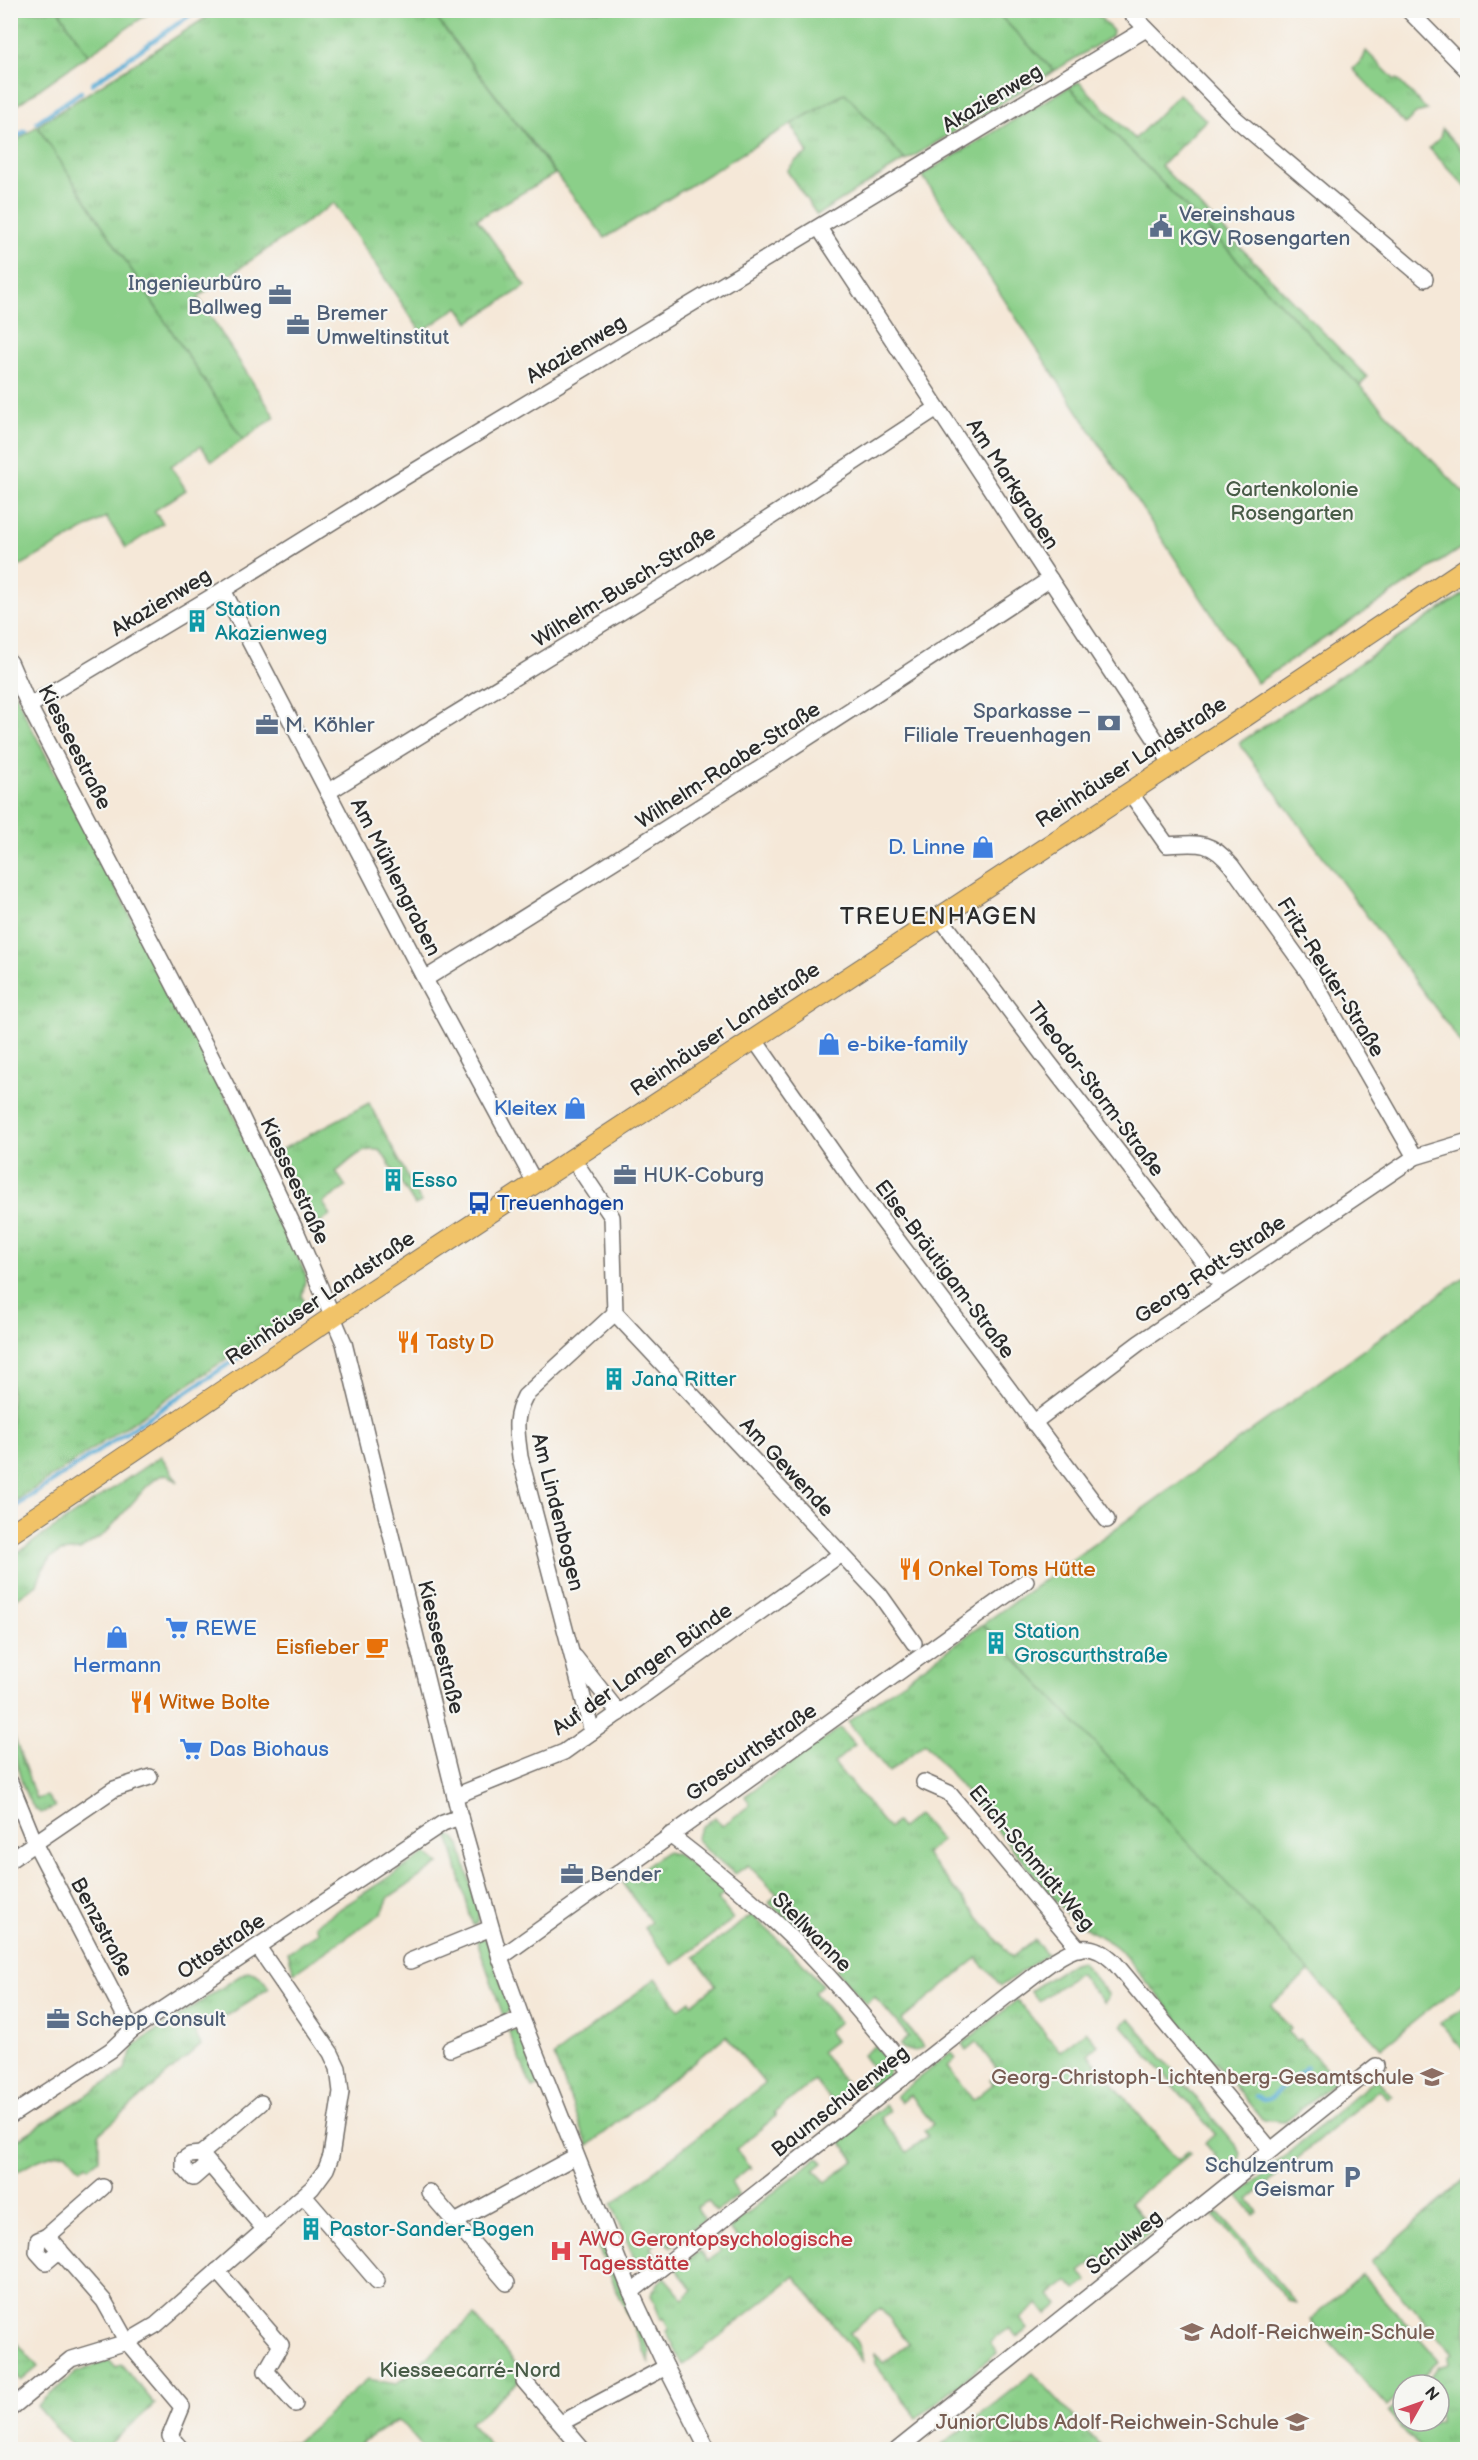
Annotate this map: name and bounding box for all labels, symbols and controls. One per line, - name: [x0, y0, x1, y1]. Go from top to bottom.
- street label: Akazienweg: [938, 59, 1047, 138]
- place label: Vereinshaus KGV Rosengarten: [1179, 202, 1350, 251]
- public building icon: Vereinshaus KGV Rosengarten: [1148, 213, 1174, 239]
- place label: Ingenieurbüro Ballweg: [128, 271, 262, 320]
- office icon: Ingenieurbüro Ballweg: [267, 282, 293, 308]
- place label: Bremer Umweltinstitut: [316, 301, 450, 350]
- street label: Akazienweg: [522, 310, 631, 389]
- office icon: Bremer Umweltinstitut: [285, 312, 311, 338]
- street label: Am Markgraben: [961, 414, 1064, 554]
- park label: Gartenkolonie Rosengarten: [1225, 477, 1359, 526]
- street label: Wilhelm-Busch-Straße: [528, 520, 720, 653]
- street label: Akazienweg: [107, 563, 216, 642]
- place label: Station Akazienweg: [215, 597, 327, 646]
- building icon: Station Akazienweg: [184, 608, 210, 634]
- street label: Kiesseestraße: [32, 681, 117, 814]
- street label: Reinhäuser Landstraße: [1031, 691, 1231, 834]
- street label: Wilhelm-Raabe-Straße: [631, 697, 825, 834]
- place label: Sparkasse – Filiale Treuenhagen: [903, 699, 1091, 748]
- bank icon: Sparkasse – Filiale Treuenhagen: [1096, 710, 1122, 736]
- office icon: M. Köhler: [254, 712, 280, 738]
- place label: M. Köhler: [285, 713, 375, 738]
- street label: Am Mühlengraben: [345, 794, 446, 960]
- shop icon: D. Linne: [970, 834, 996, 860]
- place label: D. Linne: [888, 835, 965, 860]
- street label: Fritz-Reuter-Straße: [1271, 893, 1390, 1062]
- district label: TREUENHAGEN: [840, 902, 1038, 931]
- street label: Reinhäuser Landstraße: [626, 957, 825, 1102]
- street label: Theodor-Storm-Straße: [1022, 997, 1169, 1182]
- shop icon: e-bike-family: [816, 1031, 842, 1057]
- place label: e-bike-family: [847, 1032, 968, 1057]
- shop icon: Kleitex: [562, 1095, 588, 1121]
- place label: Kleitex: [494, 1096, 557, 1121]
- street label: Kiesseestraße: [254, 1114, 335, 1248]
- office icon: HUK-Coburg: [612, 1162, 638, 1188]
- place label: HUK-Coburg: [643, 1163, 764, 1188]
- building icon: Esso: [380, 1167, 406, 1193]
- place label: Esso: [411, 1168, 458, 1193]
- street label: Else-Bräutigam-Straße: [869, 1175, 1020, 1363]
- bus stop icon: Treuenhagen: [466, 1190, 492, 1216]
- place label: Treuenhagen: [497, 1191, 624, 1216]
- street label: Georg-Rott-Straße: [1130, 1210, 1290, 1329]
- street label: Reinhäuser Landstraße: [221, 1226, 420, 1371]
- restaurant icon: Tasty D: [395, 1329, 421, 1355]
- place label: Tasty D: [426, 1330, 494, 1355]
- building icon: Jana Ritter: [601, 1366, 627, 1392]
- place label: Jana Ritter: [632, 1367, 736, 1392]
- street label: Am Gewende: [734, 1412, 839, 1522]
- street label: Am Lindenbogen: [526, 1431, 589, 1593]
- restaurant icon: Onkel Toms Hütte: [897, 1556, 923, 1582]
- place label: Onkel Toms Hütte: [928, 1557, 1096, 1582]
- street label: Kiesseestraße: [412, 1578, 469, 1716]
- street label: Auf der Langen Bünde: [547, 1598, 737, 1741]
- supermarket icon: REWE: [164, 1615, 190, 1641]
- place label: REWE: [195, 1616, 257, 1641]
- place label: Station Groscurthstraße: [1014, 1619, 1168, 1668]
- shop icon: Hermann: [104, 1624, 130, 1650]
- building icon: Station Groscurthstraße: [983, 1630, 1009, 1656]
- cafe icon: Eisfieber: [364, 1634, 390, 1660]
- place label: Eisfieber: [275, 1635, 359, 1660]
- place label: Hermann: [73, 1653, 161, 1678]
- restaurant icon: Witwe Bolte: [128, 1689, 154, 1715]
- place label: Witwe Bolte: [159, 1690, 270, 1715]
- street label: Groscurthstraße: [681, 1698, 822, 1807]
- supermarket icon: Das Biohaus: [178, 1736, 204, 1762]
- place label: Das Biohaus: [209, 1737, 329, 1762]
- street label: Erich-Schmidt-Weg: [963, 1780, 1100, 1936]
- office icon: Bender: [559, 1861, 585, 1887]
- place label: Bender: [590, 1862, 661, 1887]
- street label: Benzstraße: [65, 1873, 138, 1981]
- street label: Stellwanne: [767, 1887, 857, 1977]
- street label: Ottostraße: [173, 1908, 270, 1985]
- office icon: Schepp Consult: [45, 2006, 71, 2032]
- place label: Schepp Consult: [76, 2007, 226, 2032]
- street label: Baumschulenweg: [767, 2040, 914, 2163]
- school or university icon: Georg-Christoph-Lichtenberg-Gesamtschule: [1419, 2064, 1445, 2090]
- place label: Georg-Christoph-Lichtenberg-Gesamtschule: [991, 2065, 1414, 2090]
- place label: Schulzentrum Geismar: [1205, 2153, 1334, 2202]
- parking icon: Schulzentrum Geismar: [1339, 2164, 1365, 2190]
- street label: Schulweg: [1081, 2204, 1167, 2281]
- building icon: Pastor-Sander-Bogen: [298, 2216, 324, 2242]
- place label: Pastor-Sander-Bogen: [329, 2217, 534, 2242]
- place label: AWO Gerontopsychologische Tagesstätte: [579, 2227, 853, 2276]
- hospital icon: AWO Gerontopsychologische Tagesstätte: [548, 2238, 574, 2264]
- school or university icon: Adolf-Reichwein-Schule: [1179, 2319, 1205, 2345]
- place label: Adolf-Reichwein-Schule: [1210, 2320, 1435, 2345]
- park label: Kiesseecarré-Nord: [379, 2358, 561, 2383]
- north arrow: [1391, 2373, 1451, 2433]
- text: N: [1420, 2384, 1442, 2405]
- school or university icon: JuniorClubs Adolf-Reichwein-Schule: [1284, 2409, 1310, 2435]
- place label: JuniorClubs Adolf-Reichwein-Schule: [936, 2410, 1279, 2435]

